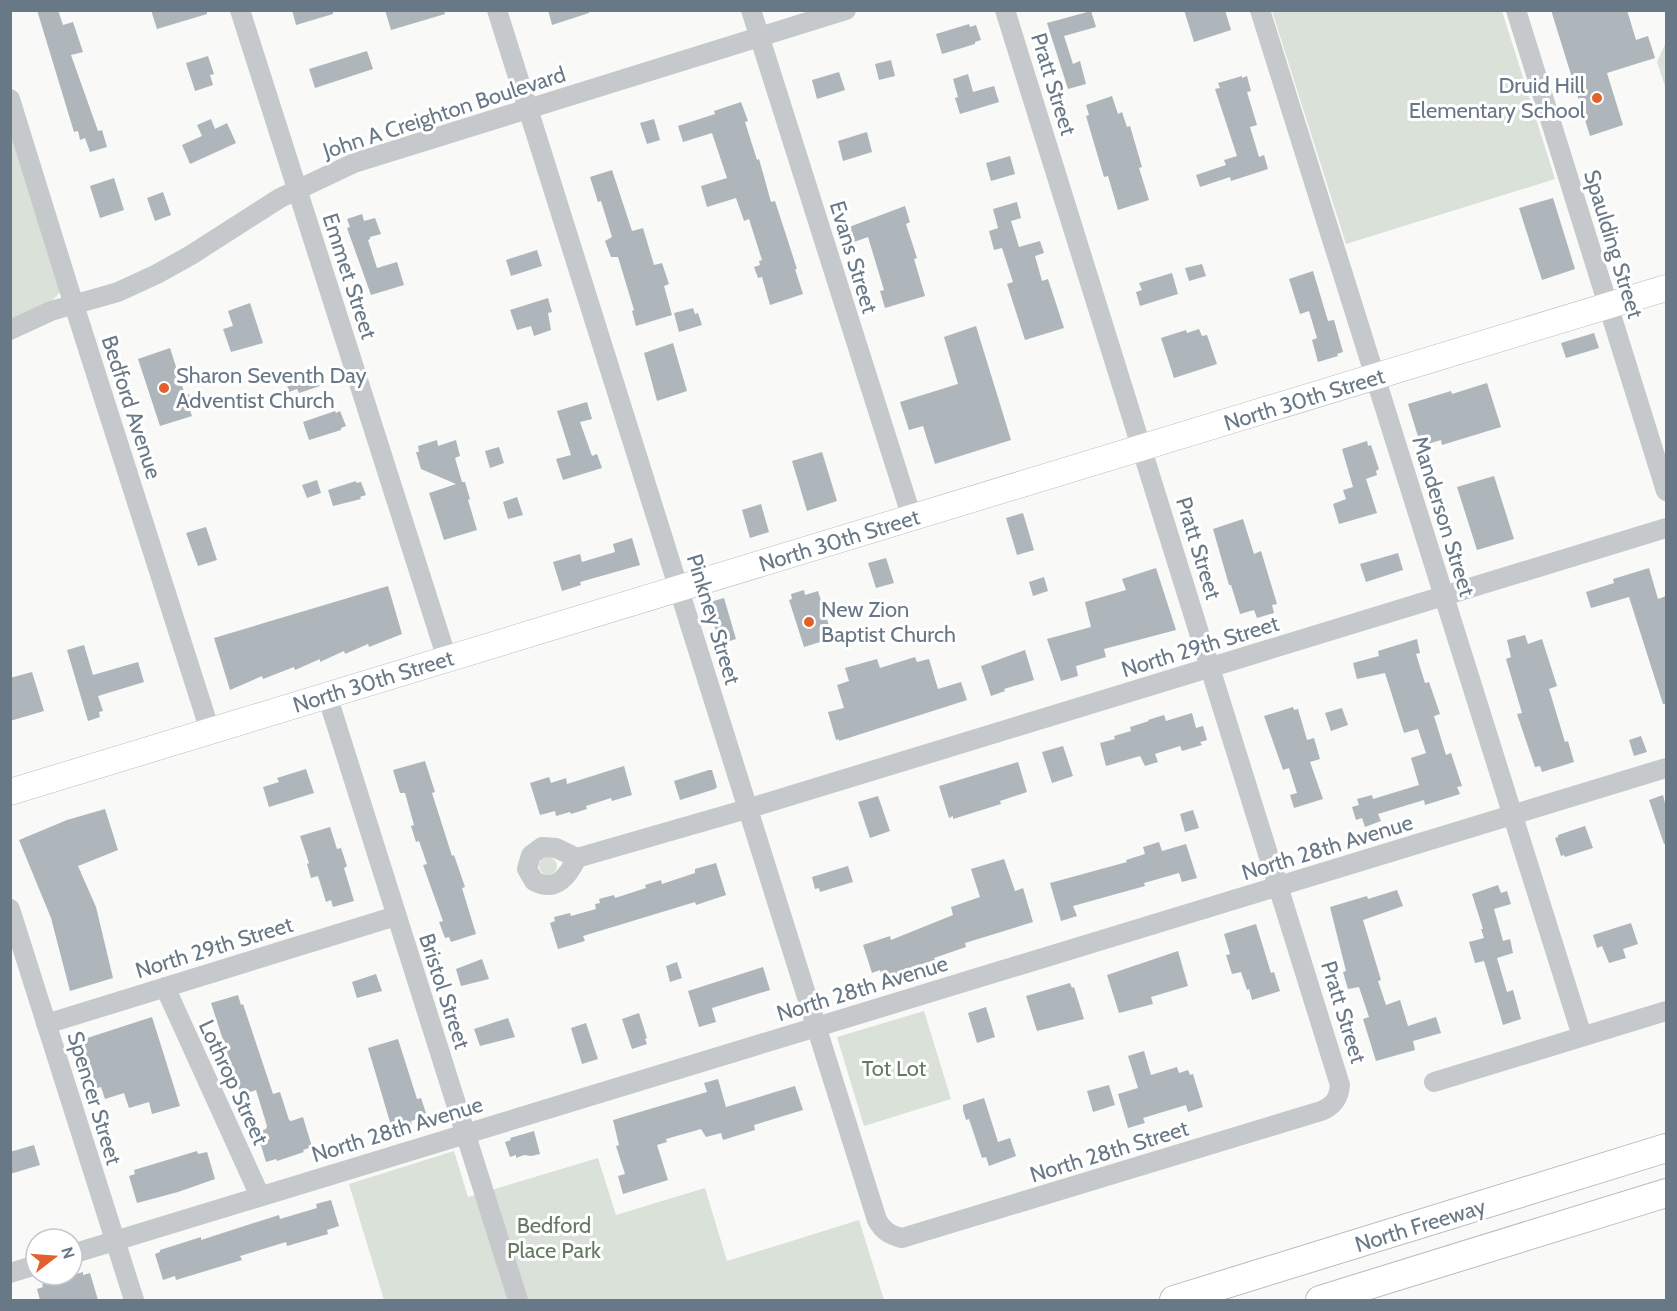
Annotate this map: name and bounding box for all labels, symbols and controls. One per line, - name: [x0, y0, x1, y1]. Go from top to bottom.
- street label: Pratt Street: [1025, 30, 1082, 139]
- street label: John A Creighton Boulevard: [318, 60, 569, 165]
- place label: Druid Hill Elementary School: [1409, 72, 1586, 124]
- marker: Druid Hill Elementary School: [1590, 91, 1604, 105]
- street label: Spaulding Street: [1578, 167, 1649, 322]
- street label: Evans Street: [824, 198, 884, 317]
- street label: Emmet Street: [316, 210, 383, 343]
- street label: Bedford Avenue: [96, 332, 167, 482]
- place label: Sharon Seventh Day Adventist Church: [176, 362, 367, 414]
- street label: North 30th Street: [1221, 362, 1388, 437]
- marker: Sharon Seventh Day Adventist Church: [157, 381, 171, 395]
- street label: Manderson Street: [1406, 433, 1481, 600]
- street label: Pratt Street: [1170, 494, 1227, 603]
- street label: North 30th Street: [756, 503, 923, 578]
- street label: Pinkney Street: [681, 550, 746, 688]
- place label: New Zion Baptist Church: [821, 596, 956, 648]
- street label: North 29th Street: [1118, 610, 1283, 683]
- marker: New Zion Baptist Church: [802, 615, 816, 629]
- street label: North 30th Street: [290, 644, 457, 719]
- street label: North 28th Avenue: [1238, 809, 1416, 886]
- street label: North 29th Street: [132, 911, 297, 984]
- street label: Bristol Street: [413, 930, 476, 1053]
- street label: North 28th Avenue: [773, 950, 951, 1027]
- street label: Pratt Street: [1315, 958, 1372, 1067]
- street label: Lothrop Street: [193, 1016, 274, 1149]
- street label: Spencer Street: [61, 1028, 128, 1169]
- park label: Tot Lot: [862, 1055, 927, 1082]
- street label: North 28th Avenue: [308, 1091, 486, 1168]
- street label: North 28th Street: [1027, 1114, 1192, 1188]
- street label: North Freeway: [1351, 1193, 1489, 1258]
- park label: Bedford Place Park: [507, 1212, 601, 1264]
- north arrow: [24, 1227, 84, 1287]
- text: N: [57, 1245, 79, 1261]

